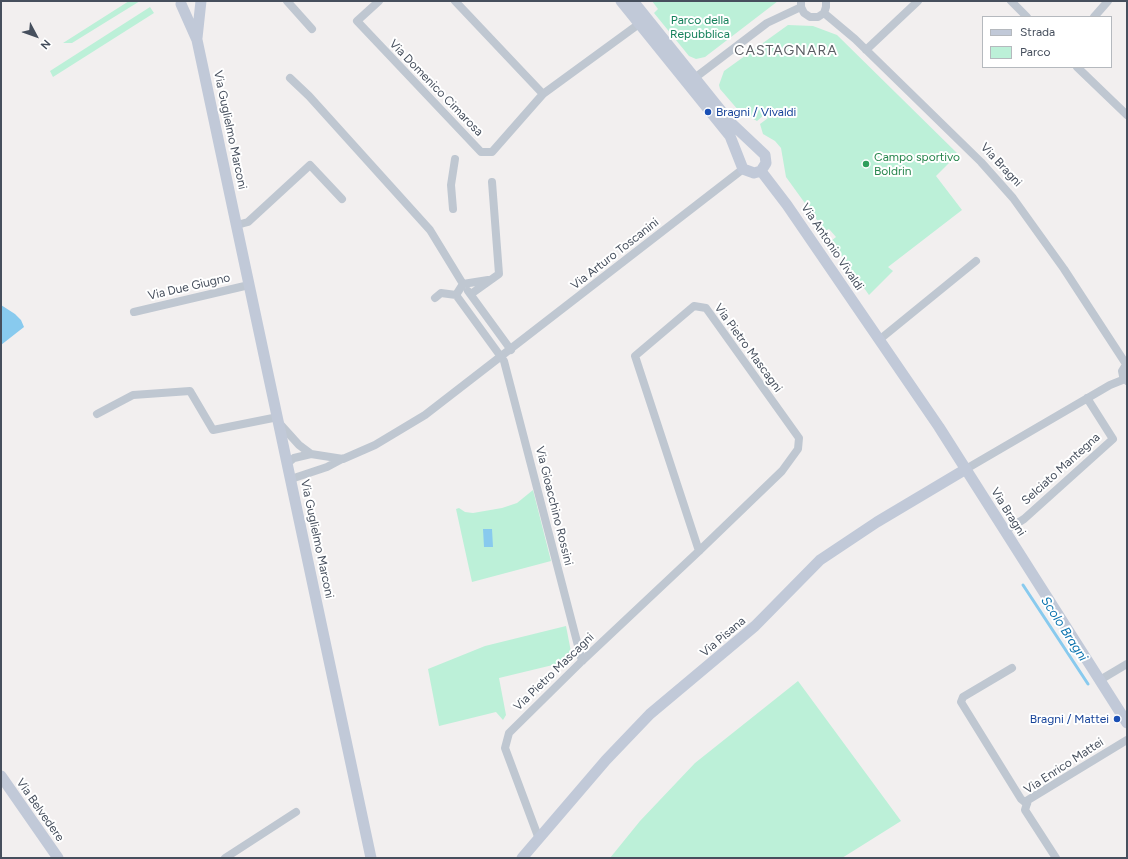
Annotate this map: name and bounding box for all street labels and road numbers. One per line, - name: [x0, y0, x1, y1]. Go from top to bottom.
- street label: Via Domenico Cimarosa: [386, 37, 486, 139]
- street label: Via Guglielmo Marconi: [210, 69, 250, 191]
- street label: Via Bragni: [977, 140, 1025, 190]
- street label: Via Antonio Vivaldi: [798, 201, 866, 293]
- street label: Via Arturo Toscanini: [568, 215, 662, 293]
- street label: Via Due Giugno: [146, 271, 232, 303]
- street label: Via Pietro Mascagni: [711, 301, 785, 395]
- street label: Selciato Mantegna: [1019, 430, 1103, 508]
- street label: Via Gioacchino Rossini: [532, 445, 576, 567]
- street label: Via Guglielmo Marconi: [297, 478, 337, 600]
- street label: Via Bragni: [988, 485, 1028, 539]
- street label: Via Pisana: [698, 614, 748, 660]
- street label: Via Pietro Mascagni: [511, 630, 597, 714]
- street label: Via Enrico Mattei: [1022, 735, 1106, 797]
- street label: Via Belvedere: [13, 776, 67, 844]

